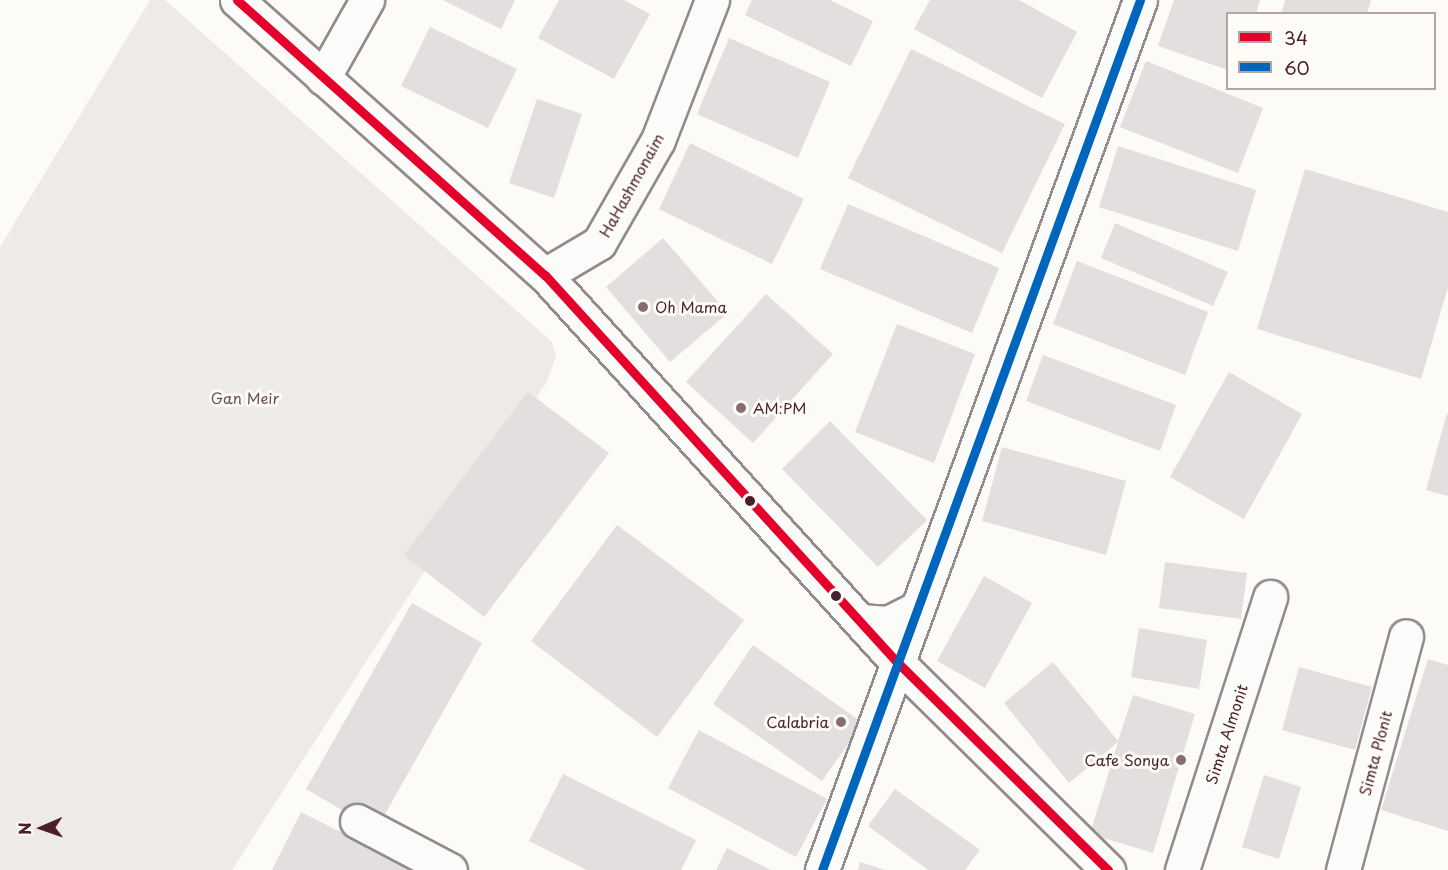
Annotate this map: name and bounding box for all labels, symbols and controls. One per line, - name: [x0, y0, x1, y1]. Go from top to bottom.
- legend: [1226, 12, 1436, 90]
- text: 34: [1284, 24, 1308, 51]
- text: 60: [1284, 54, 1310, 81]
- street label: HaHashmonaim: [595, 130, 667, 240]
- place label: Oh Mama: [655, 298, 727, 316]
- marker: Oh Mama: [636, 300, 650, 314]
- park label: Gan Meir: [211, 389, 279, 407]
- place label: AM:PM: [753, 399, 806, 417]
- marker: AM:PM: [734, 401, 748, 415]
- unlabelled marker: [744, 495, 756, 507]
- unlabelled marker: [830, 590, 842, 602]
- street label: Simta Almonit: [1201, 681, 1251, 787]
- street label: Simta Plonit: [1355, 708, 1395, 798]
- place label: Calabria: [766, 713, 829, 731]
- marker: Calabria: [834, 715, 848, 729]
- place label: Cafe Sonya: [1085, 751, 1169, 769]
- marker: Cafe Sonya: [1174, 753, 1188, 767]
- north arrow: [12, 798, 72, 858]
- text: N: [12, 822, 36, 835]

